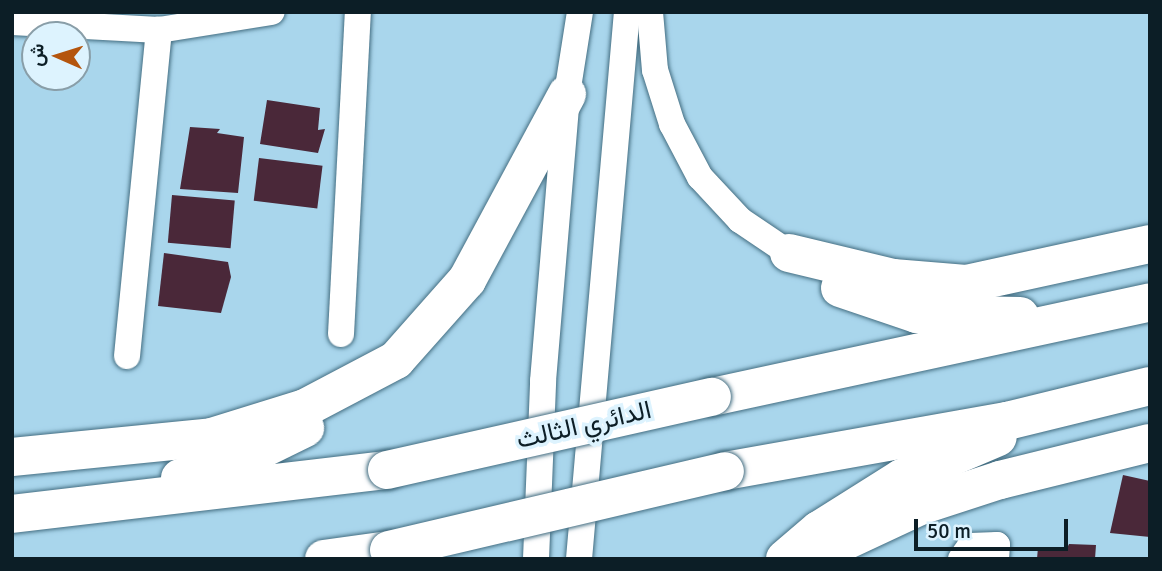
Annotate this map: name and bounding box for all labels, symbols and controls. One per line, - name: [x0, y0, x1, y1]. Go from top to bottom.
- north arrow: [21, 21, 91, 91]
- text: ش: [24, 43, 50, 67]
- street label: الدائري الثالث: [514, 395, 654, 457]
- scale bar: [917, 504, 1071, 548]
- text: 50 m: [927, 518, 971, 544]

